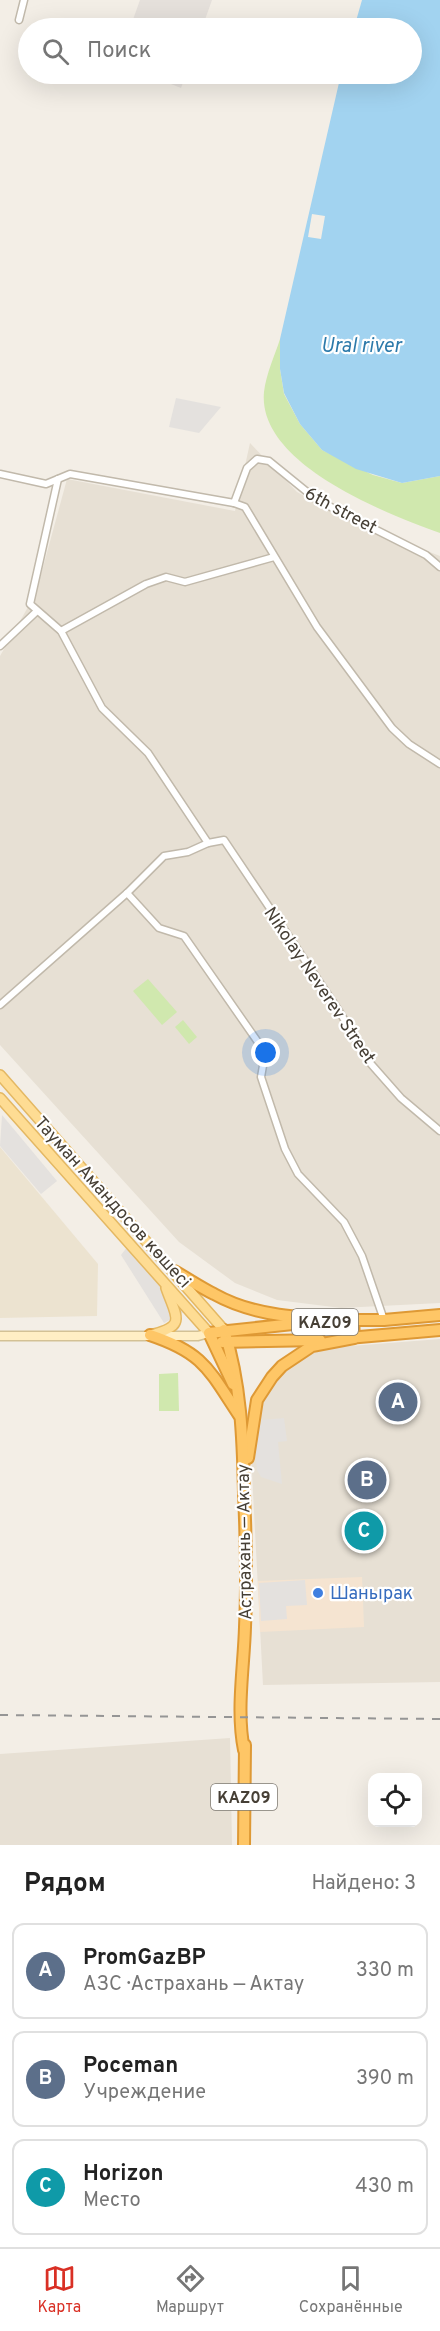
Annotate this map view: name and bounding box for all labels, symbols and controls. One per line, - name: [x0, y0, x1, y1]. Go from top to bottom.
- search box: [18, 18, 422, 84]
- icon: search: [39, 35, 72, 68]
- text: Поиск: [87, 38, 151, 65]
- water label: Ural river: [321, 334, 403, 360]
- street label: 6th street: [300, 483, 380, 540]
- street label: Nikolay Neverev Street: [258, 903, 380, 1069]
- your location: [251, 1038, 280, 1067]
- street label: Тауман Амандосов көшесі: [29, 1112, 195, 1294]
- road number: KAZ09: [292, 1309, 358, 1335]
- pin: A: [378, 1380, 418, 1424]
- pin: B: [348, 1458, 386, 1502]
- street label: Астрахань — Актау: [233, 1464, 258, 1620]
- pin: C: [344, 1508, 384, 1553]
- place label: Шанырак: [330, 1583, 413, 1606]
- marker: Шанырак: [311, 1586, 325, 1600]
- map controls: [368, 1773, 422, 1827]
- button: locate: [368, 1773, 422, 1827]
- road number: KAZ09: [211, 1784, 277, 1810]
- text: Рядом: [24, 1868, 106, 1901]
- text: Найдено: 3: [312, 1871, 416, 1897]
- text: PromGazBP: [83, 1945, 206, 1972]
- text: A: [38, 1958, 53, 1984]
- text: 330 m: [356, 1958, 414, 1984]
- text: АЗС · Астрахань — Актау: [83, 1972, 304, 1998]
- text: Poceman: [83, 2053, 178, 2080]
- text: B: [39, 2066, 52, 2092]
- text: 390 m: [356, 2066, 414, 2092]
- text: Учреждение: [83, 2080, 206, 2106]
- text: Horizon: [83, 2161, 163, 2188]
- text: C: [39, 2174, 52, 2200]
- text: 430 m: [355, 2174, 414, 2200]
- text: Место: [83, 2188, 141, 2214]
- tab: Карта: [37, 2262, 81, 2318]
- tab: Маршрут: [156, 2262, 224, 2318]
- tab: Сохранённые: [299, 2262, 403, 2318]

